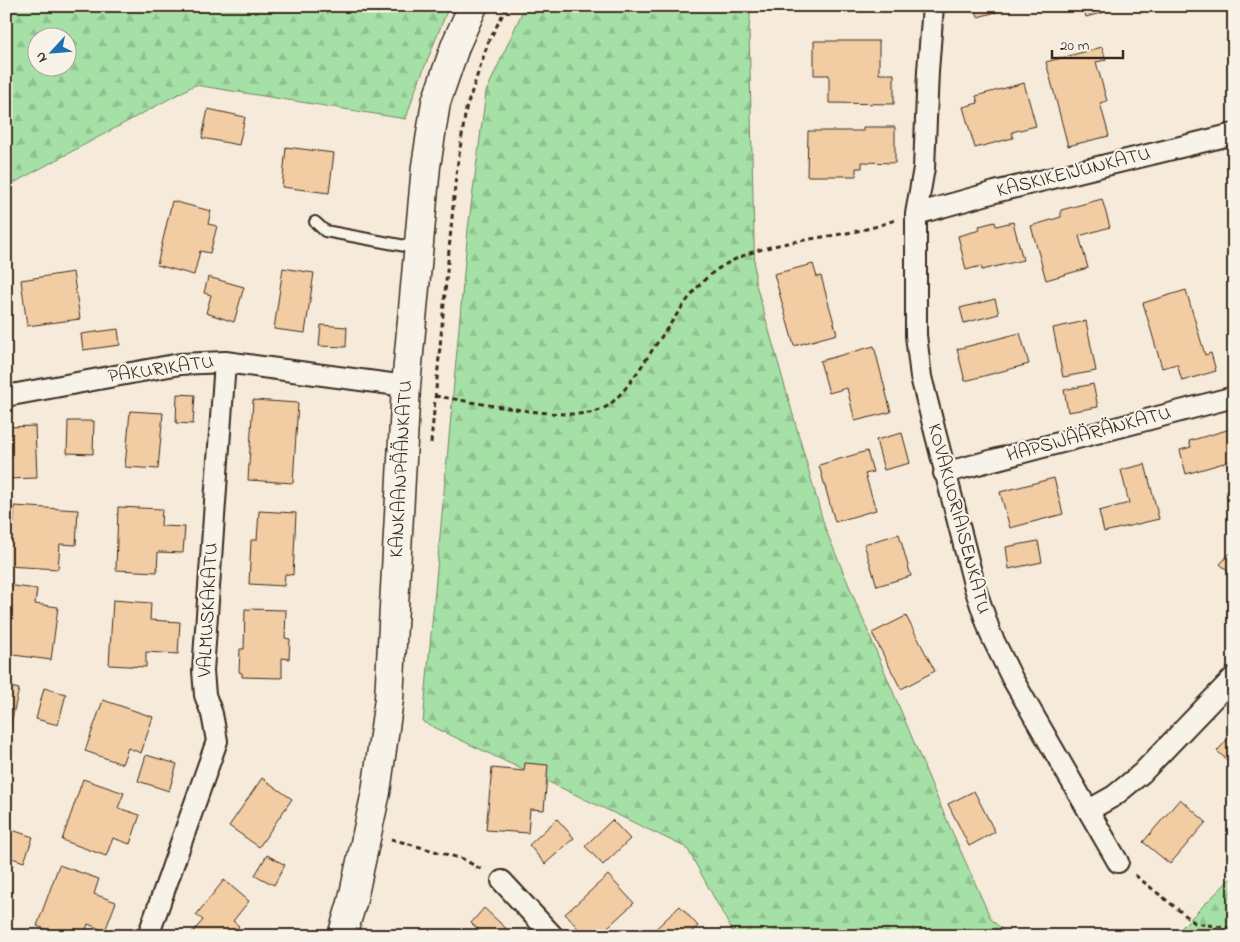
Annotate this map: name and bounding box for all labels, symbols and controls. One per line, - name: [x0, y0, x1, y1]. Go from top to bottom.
- north arrow: [28, 28, 78, 78]
- scale bar: [1052, 28, 1124, 60]
- text: 20 m: [1060, 35, 1090, 57]
- text: N: [30, 48, 53, 66]
- street label: KASKIKEIJUNKATU: [994, 140, 1154, 206]
- street label: PAKURIKATU: [106, 348, 216, 392]
- street label: KANKAANPÄÄNKATU: [383, 379, 421, 559]
- street label: HAPSIJÄÄRÄNKATU: [1003, 399, 1175, 471]
- street label: KOVAKUORIAISENKATU: [919, 420, 997, 618]
- street label: VALMUSKAKATU: [191, 542, 227, 679]

